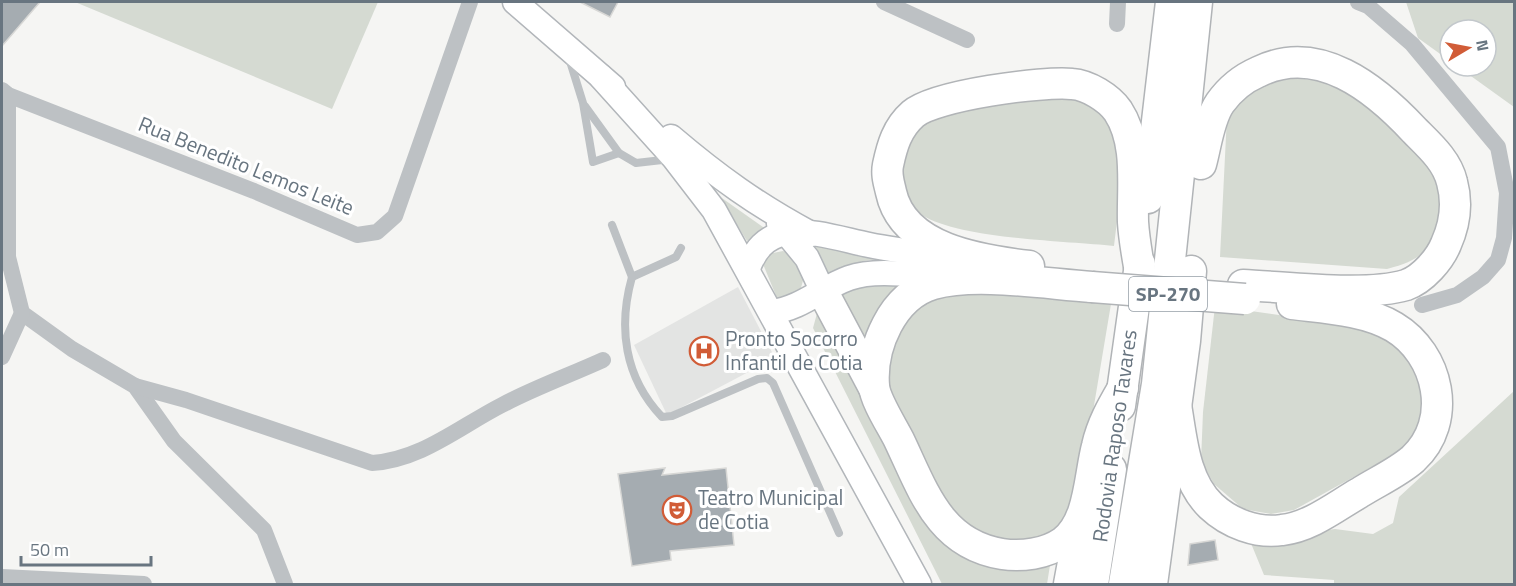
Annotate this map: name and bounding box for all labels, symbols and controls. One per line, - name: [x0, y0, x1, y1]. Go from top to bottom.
- north arrow: [1438, 18, 1498, 78]
- text: N: [1470, 38, 1496, 53]
- street label: Rua Benedito Lemos Leite: [134, 107, 359, 223]
- road number: SP-270: [1129, 277, 1207, 311]
- place label: Pronto Socorro Infantil de Cotia: [725, 322, 863, 378]
- street label: Rodovia Raposo Tavares: [1083, 328, 1145, 544]
- hospital icon: Pronto Socorro Infantil de Cotia: [688, 335, 720, 367]
- place label: Teatro Municipal de Cotia: [698, 481, 843, 537]
- theatre icon: Teatro Municipal de Cotia: [661, 494, 693, 526]
- scale bar: [21, 529, 152, 567]
- text: 50 m: [30, 536, 69, 563]

